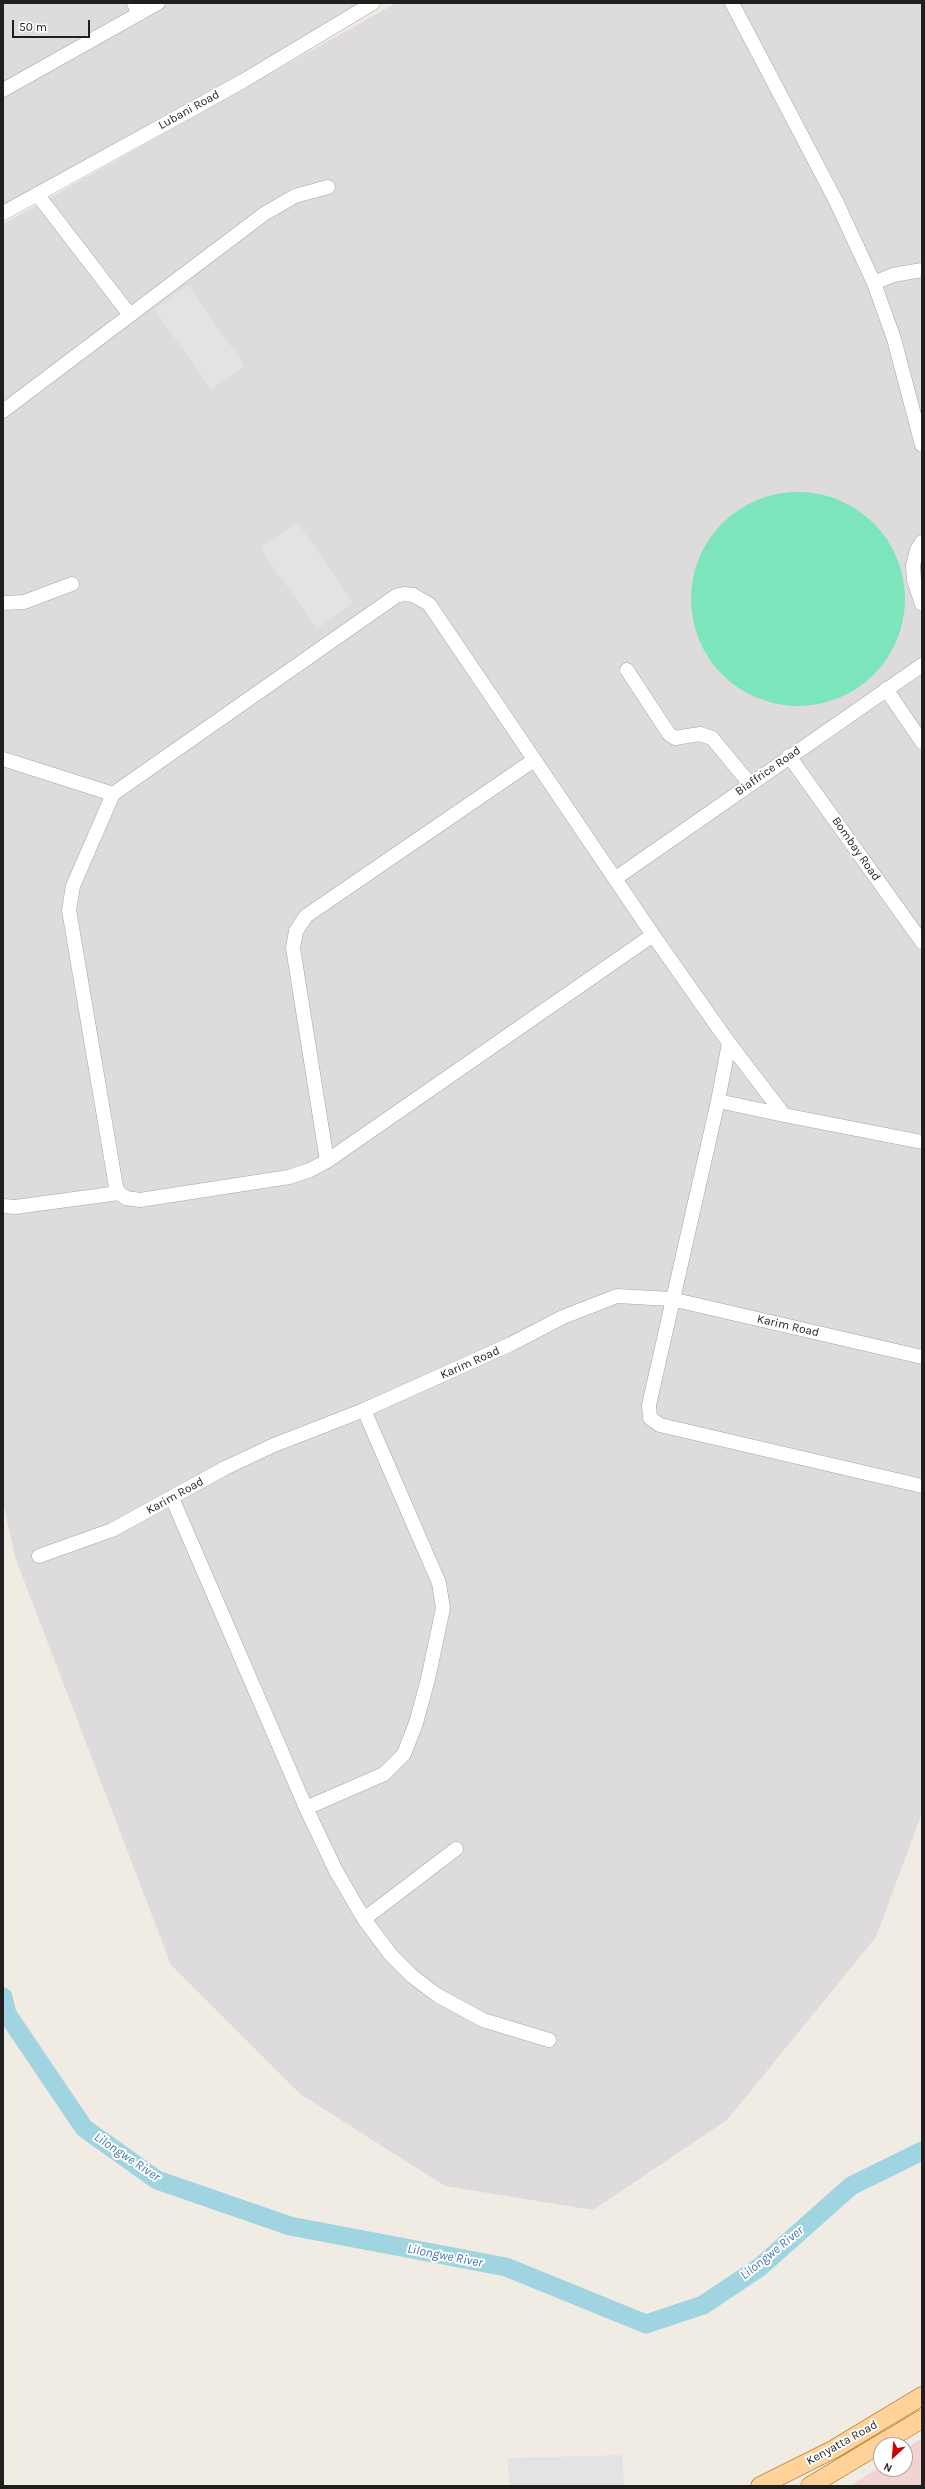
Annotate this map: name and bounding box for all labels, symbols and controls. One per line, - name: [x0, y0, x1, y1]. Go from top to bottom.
- scale bar: [14, 12, 92, 38]
- text: 50 m: [19, 20, 47, 34]
- street label: Lubani Road: [156, 87, 222, 133]
- street label: Biaffrice Road: [732, 743, 804, 799]
- street label: Bombay Road: [829, 814, 883, 884]
- street label: Karim Road: [755, 1312, 821, 1340]
- street label: Karim Road: [438, 1344, 502, 1382]
- street label: Karim Road: [144, 1474, 206, 1518]
- water label: Lilongwe River: [91, 2129, 163, 2185]
- water label: Lilongwe River: [737, 2223, 807, 2283]
- water label: Lilongwe River: [406, 2241, 484, 2271]
- street label: Kenyatta Road: [804, 2418, 880, 2468]
- north arrow: [873, 2437, 913, 2477]
- text: N: [882, 2460, 894, 2475]

